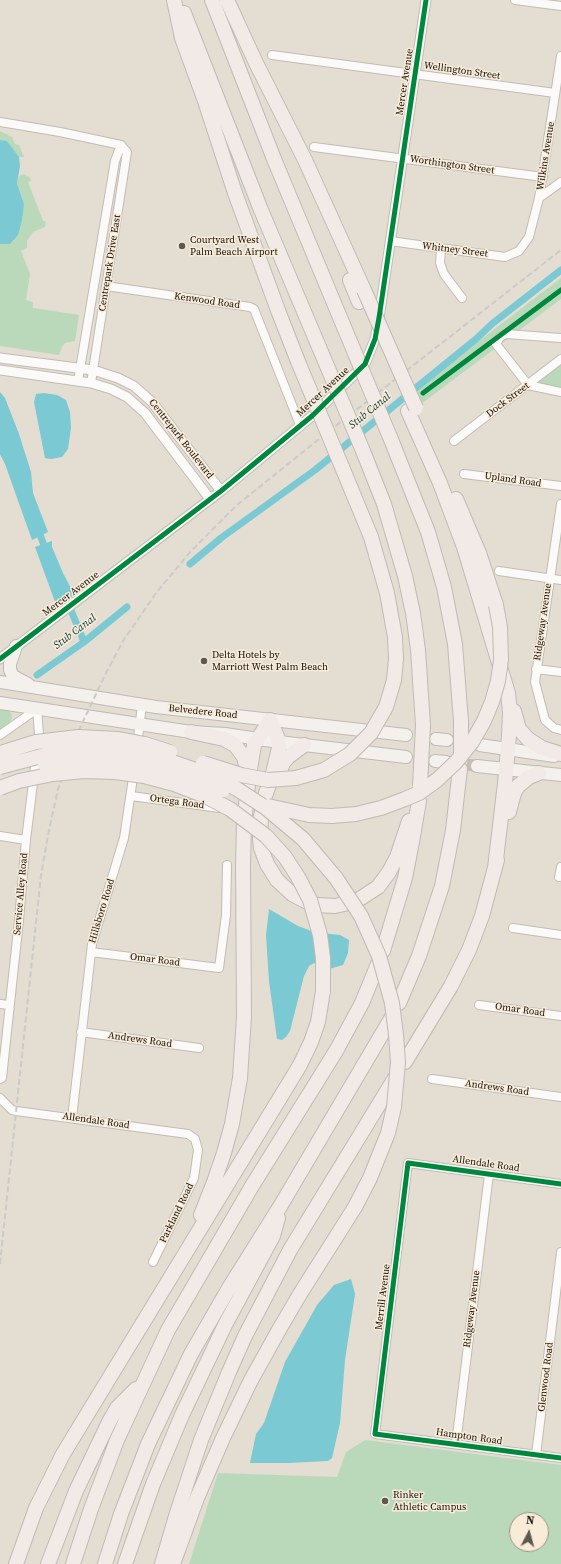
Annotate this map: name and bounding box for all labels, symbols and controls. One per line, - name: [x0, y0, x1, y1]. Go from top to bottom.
- street label: Mercer Avenue: [394, 48, 416, 116]
- street label: Wellington Street: [423, 60, 501, 82]
- street label: Wilkins Avenue: [535, 121, 557, 191]
- street label: Worthington Street: [409, 153, 495, 177]
- street label: Centrepark Drive East: [96, 214, 124, 312]
- place label: Courtyard West Palm Beach Airport: [190, 234, 278, 258]
- street label: Whitney Street: [421, 240, 489, 260]
- marker: Courtyard West Palm Beach Airport: [177, 241, 187, 251]
- street label: Kenwood Road: [173, 290, 241, 312]
- street label: Mercer Avenue: [294, 365, 352, 419]
- street label: Dock Street: [484, 380, 532, 420]
- water label: Stub Canal: [346, 390, 394, 432]
- street label: Centrepark Boulevard: [146, 397, 216, 481]
- street label: Upland Road: [484, 470, 542, 490]
- street label: Mercer Avenue: [40, 569, 102, 619]
- street label: Ridgeway Avenue: [532, 583, 554, 661]
- water label: Stub Canal: [51, 612, 99, 652]
- place label: Delta Hotels by Marriott West Palm Beach: [212, 649, 328, 672]
- marker: Delta Hotels by Marriott West Palm Beach: [199, 656, 209, 666]
- street label: Belvedere Road: [168, 702, 238, 722]
- street label: Ortega Road: [149, 792, 205, 812]
- street label: Service Alley Road: [11, 852, 31, 936]
- street label: Hillsboro Road: [86, 877, 118, 945]
- street label: Omar Road: [129, 951, 181, 969]
- street label: Omar Road: [494, 1001, 546, 1019]
- street label: Andrews Road: [107, 1030, 173, 1050]
- street label: Andrews Road: [464, 1078, 530, 1098]
- street label: Allendale Road: [62, 1110, 130, 1132]
- street label: Allendale Road: [452, 1153, 520, 1175]
- street label: Parkland Road: [157, 1181, 197, 1245]
- street label: Merrill Avenue: [373, 1263, 393, 1331]
- street label: Ridgeway Avenue: [461, 1270, 483, 1348]
- street label: Glenwood Road: [536, 1342, 556, 1412]
- street label: Hampton Road: [435, 1426, 503, 1448]
- place label: Rinker Athletic Campus: [393, 1489, 466, 1512]
- marker: Rinker Athletic Campus: [380, 1496, 390, 1506]
- north arrow: [509, 1512, 549, 1552]
- text: N: [525, 1513, 535, 1528]

